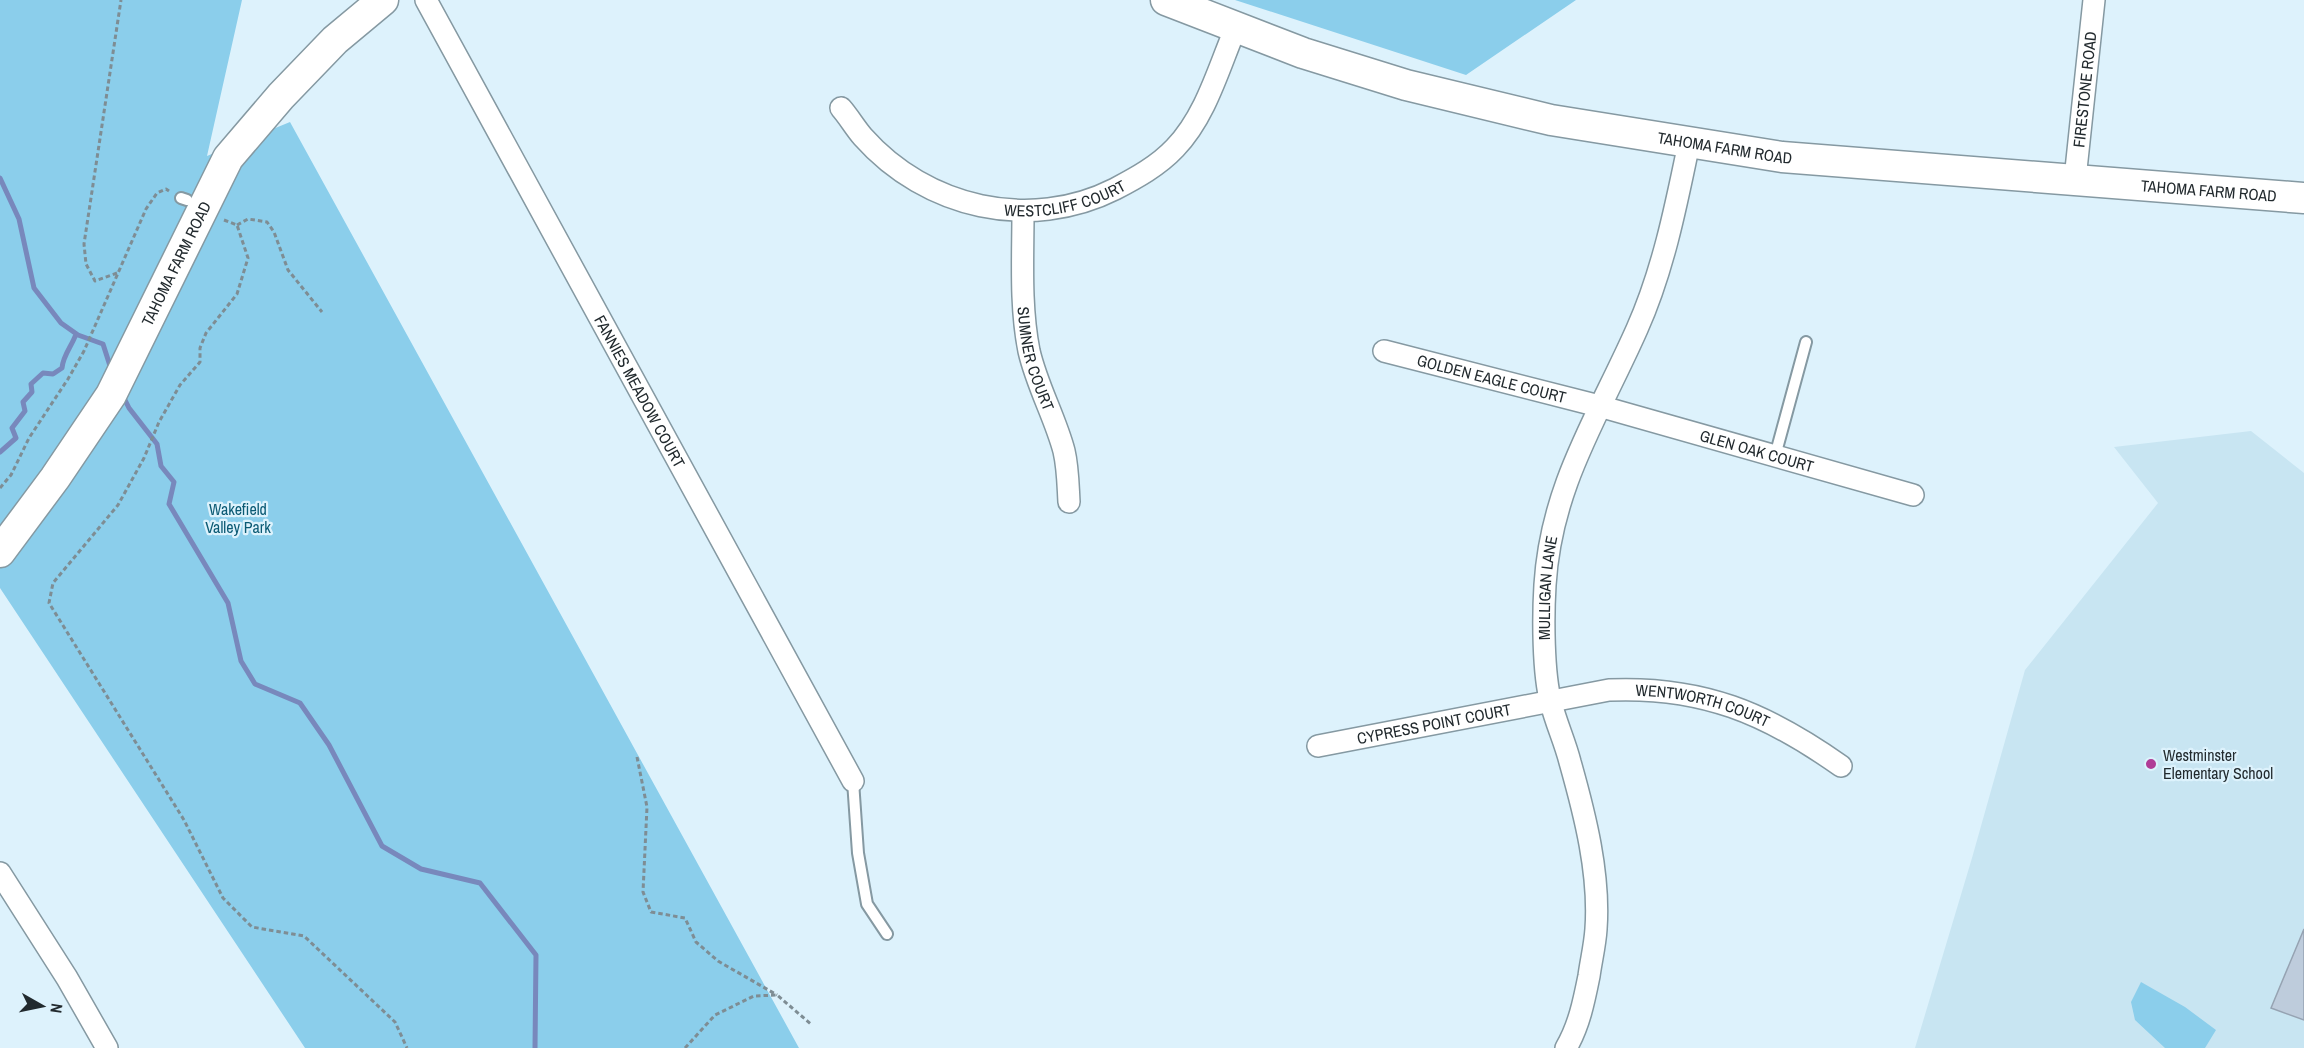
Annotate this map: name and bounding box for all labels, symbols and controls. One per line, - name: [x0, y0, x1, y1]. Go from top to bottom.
- street label: FIRESTONE ROAD: [2067, 30, 2102, 149]
- street label: TAHOMA FARM ROAD: [1656, 126, 1793, 169]
- street label: WESTCLIFF COURT: [1003, 174, 1129, 221]
- street label: TAHOMA FARM ROAD: [2140, 174, 2278, 207]
- street label: TAHOMA FARM ROAD: [136, 198, 216, 329]
- street label: SUMNER COURT: [1013, 306, 1060, 414]
- street label: FANNIES MEADOW COURT: [589, 311, 691, 471]
- street label: GOLDEN EAGLE COURT: [1415, 349, 1568, 408]
- street label: GLEN OAK COURT: [1697, 424, 1816, 477]
- park label: Wakefield Valley Park: [205, 498, 271, 538]
- street label: MULLIGAN LANE: [1533, 534, 1562, 640]
- street label: WENTWORTH COURT: [1635, 679, 1773, 732]
- street label: CYPRESS POINT COURT: [1355, 698, 1513, 749]
- place label: Westminster Elementary School: [2163, 744, 2273, 784]
- marker: Westminster Elementary School: [2144, 757, 2158, 771]
- north arrow: [12, 976, 72, 1036]
- text: N: [45, 1002, 68, 1015]

